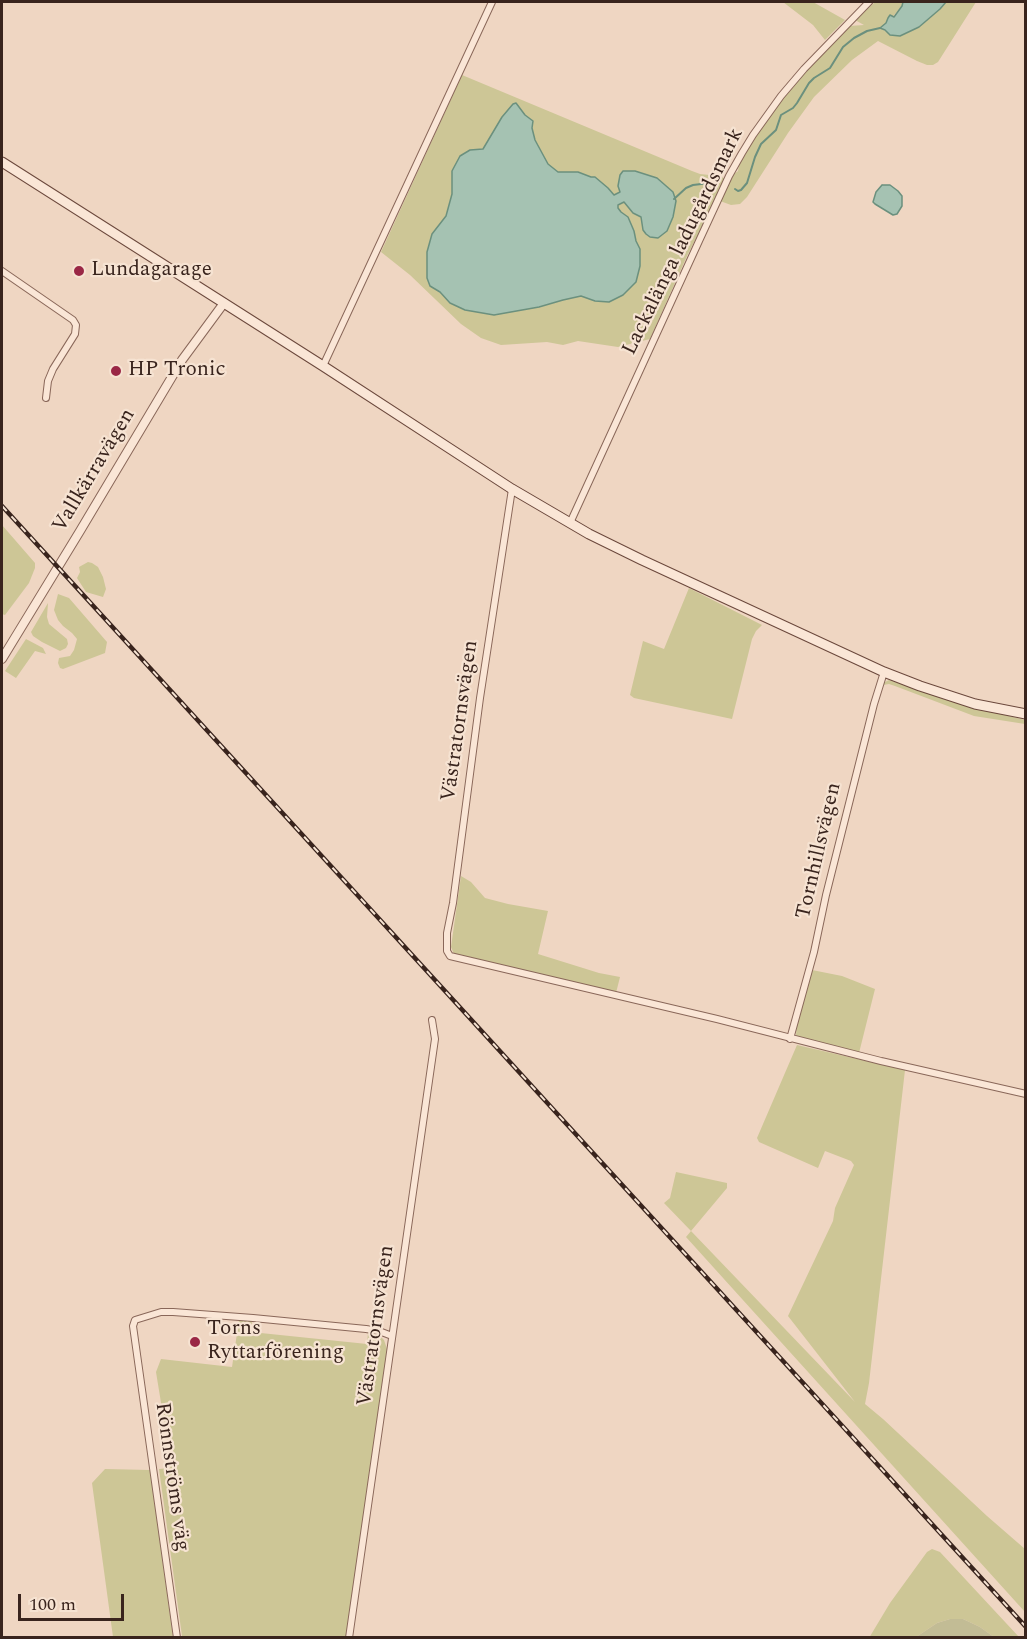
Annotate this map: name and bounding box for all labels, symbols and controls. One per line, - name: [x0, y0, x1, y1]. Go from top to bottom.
- street label: Lackalänga ladugårdsmark: [618, 124, 750, 360]
- place label: Lundagarage: [91, 258, 212, 284]
- marker: Lundagarage: [72, 264, 86, 278]
- place label: HP Tronic: [128, 358, 226, 384]
- marker: HP Tronic: [109, 364, 123, 378]
- street label: Vallkärravägen: [48, 405, 142, 537]
- street label: Västratornsvägen: [437, 639, 485, 803]
- street label: Tornhillsvägen: [792, 780, 848, 922]
- street label: Västratornsvägen: [353, 1244, 401, 1408]
- place label: Torns Ryttarförening: [207, 1317, 344, 1367]
- marker: Torns Ryttarförening: [188, 1335, 202, 1349]
- street label: Rönnströms väg: [148, 1401, 194, 1553]
- scale bar: [21, 1582, 128, 1620]
- text: 100 m: [29, 1591, 76, 1618]

